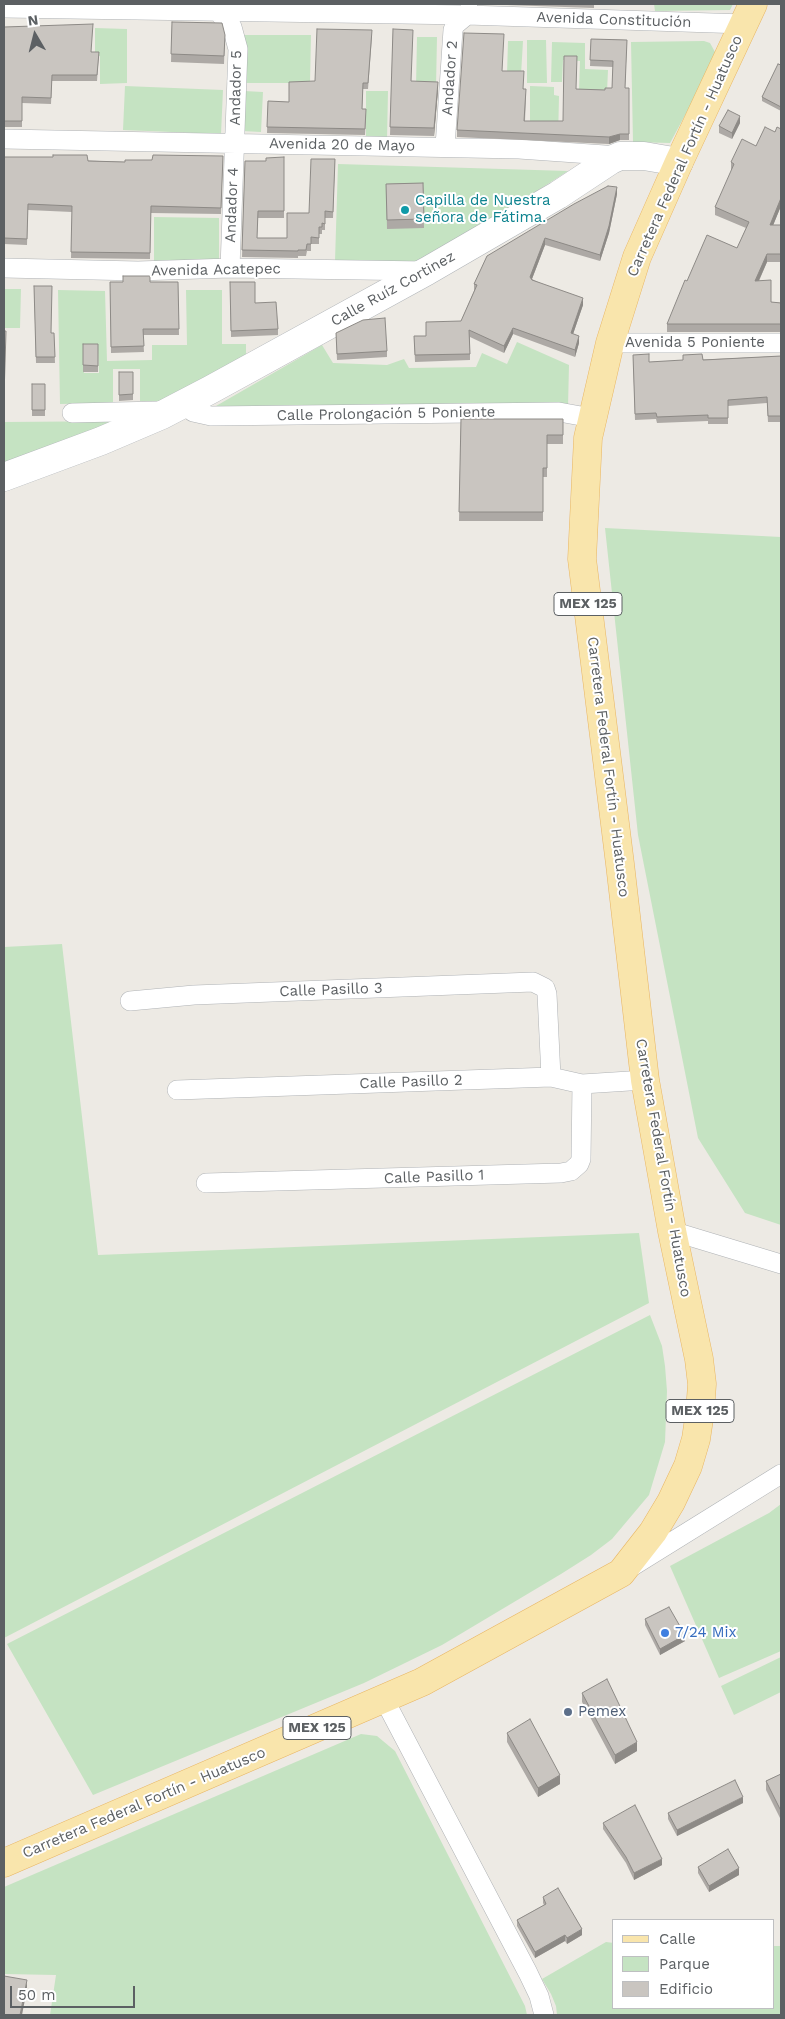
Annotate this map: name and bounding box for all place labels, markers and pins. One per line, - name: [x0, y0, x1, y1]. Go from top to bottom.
- place label: Capilla de Nuestra señora de Fátima.: [415, 192, 551, 227]
- marker: Capilla de Nuestra señora de Fátima.: [399, 204, 411, 216]
- place label: 7/24 Mix: [675, 1624, 736, 1642]
- marker: 7/24 Mix: [659, 1627, 671, 1639]
- place label: Pemex: [578, 1703, 626, 1721]
- marker: Pemex: [562, 1706, 574, 1718]

